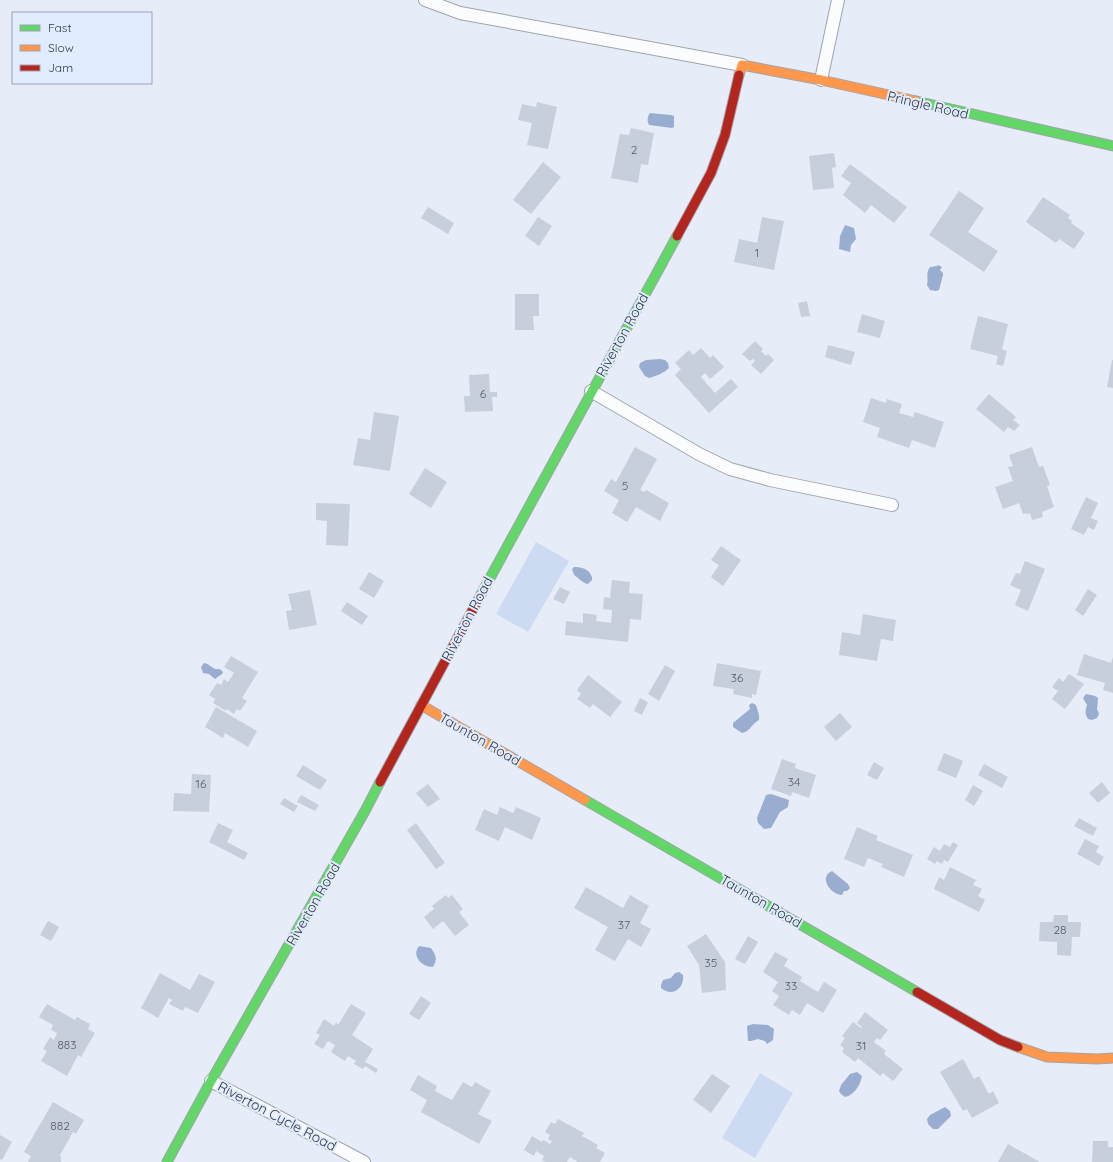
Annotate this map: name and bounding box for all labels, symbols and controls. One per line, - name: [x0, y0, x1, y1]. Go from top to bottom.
- legend: [12, 12, 152, 84]
- text: Fast: [48, 20, 72, 35]
- text: Slow: [48, 40, 74, 55]
- text: Jam: [48, 60, 73, 75]
- street label: Pringle Road: [885, 87, 971, 123]
- house number: 2: [631, 142, 638, 157]
- house number: 1: [755, 245, 759, 260]
- street label: Riverton Road: [592, 290, 652, 380]
- house number: 6: [480, 386, 487, 401]
- house number: 5: [622, 478, 628, 493]
- street label: Riverton Road: [437, 574, 497, 664]
- house number: 36: [731, 670, 744, 685]
- street label: Taunton Road: [436, 708, 524, 770]
- house number: 34: [788, 774, 800, 789]
- house number: 16: [196, 776, 207, 791]
- street label: Riverton Road: [282, 859, 344, 949]
- street label: Taunton Road: [717, 870, 805, 932]
- house number: 37: [618, 917, 630, 932]
- house number: 28: [1053, 922, 1067, 937]
- house number: 35: [705, 955, 717, 970]
- house number: 33: [785, 978, 797, 993]
- house number: 883: [57, 1037, 77, 1052]
- house number: 31: [856, 1038, 866, 1053]
- street label: Riverton Cycle Road: [215, 1077, 339, 1155]
- house number: 882: [50, 1118, 70, 1133]

